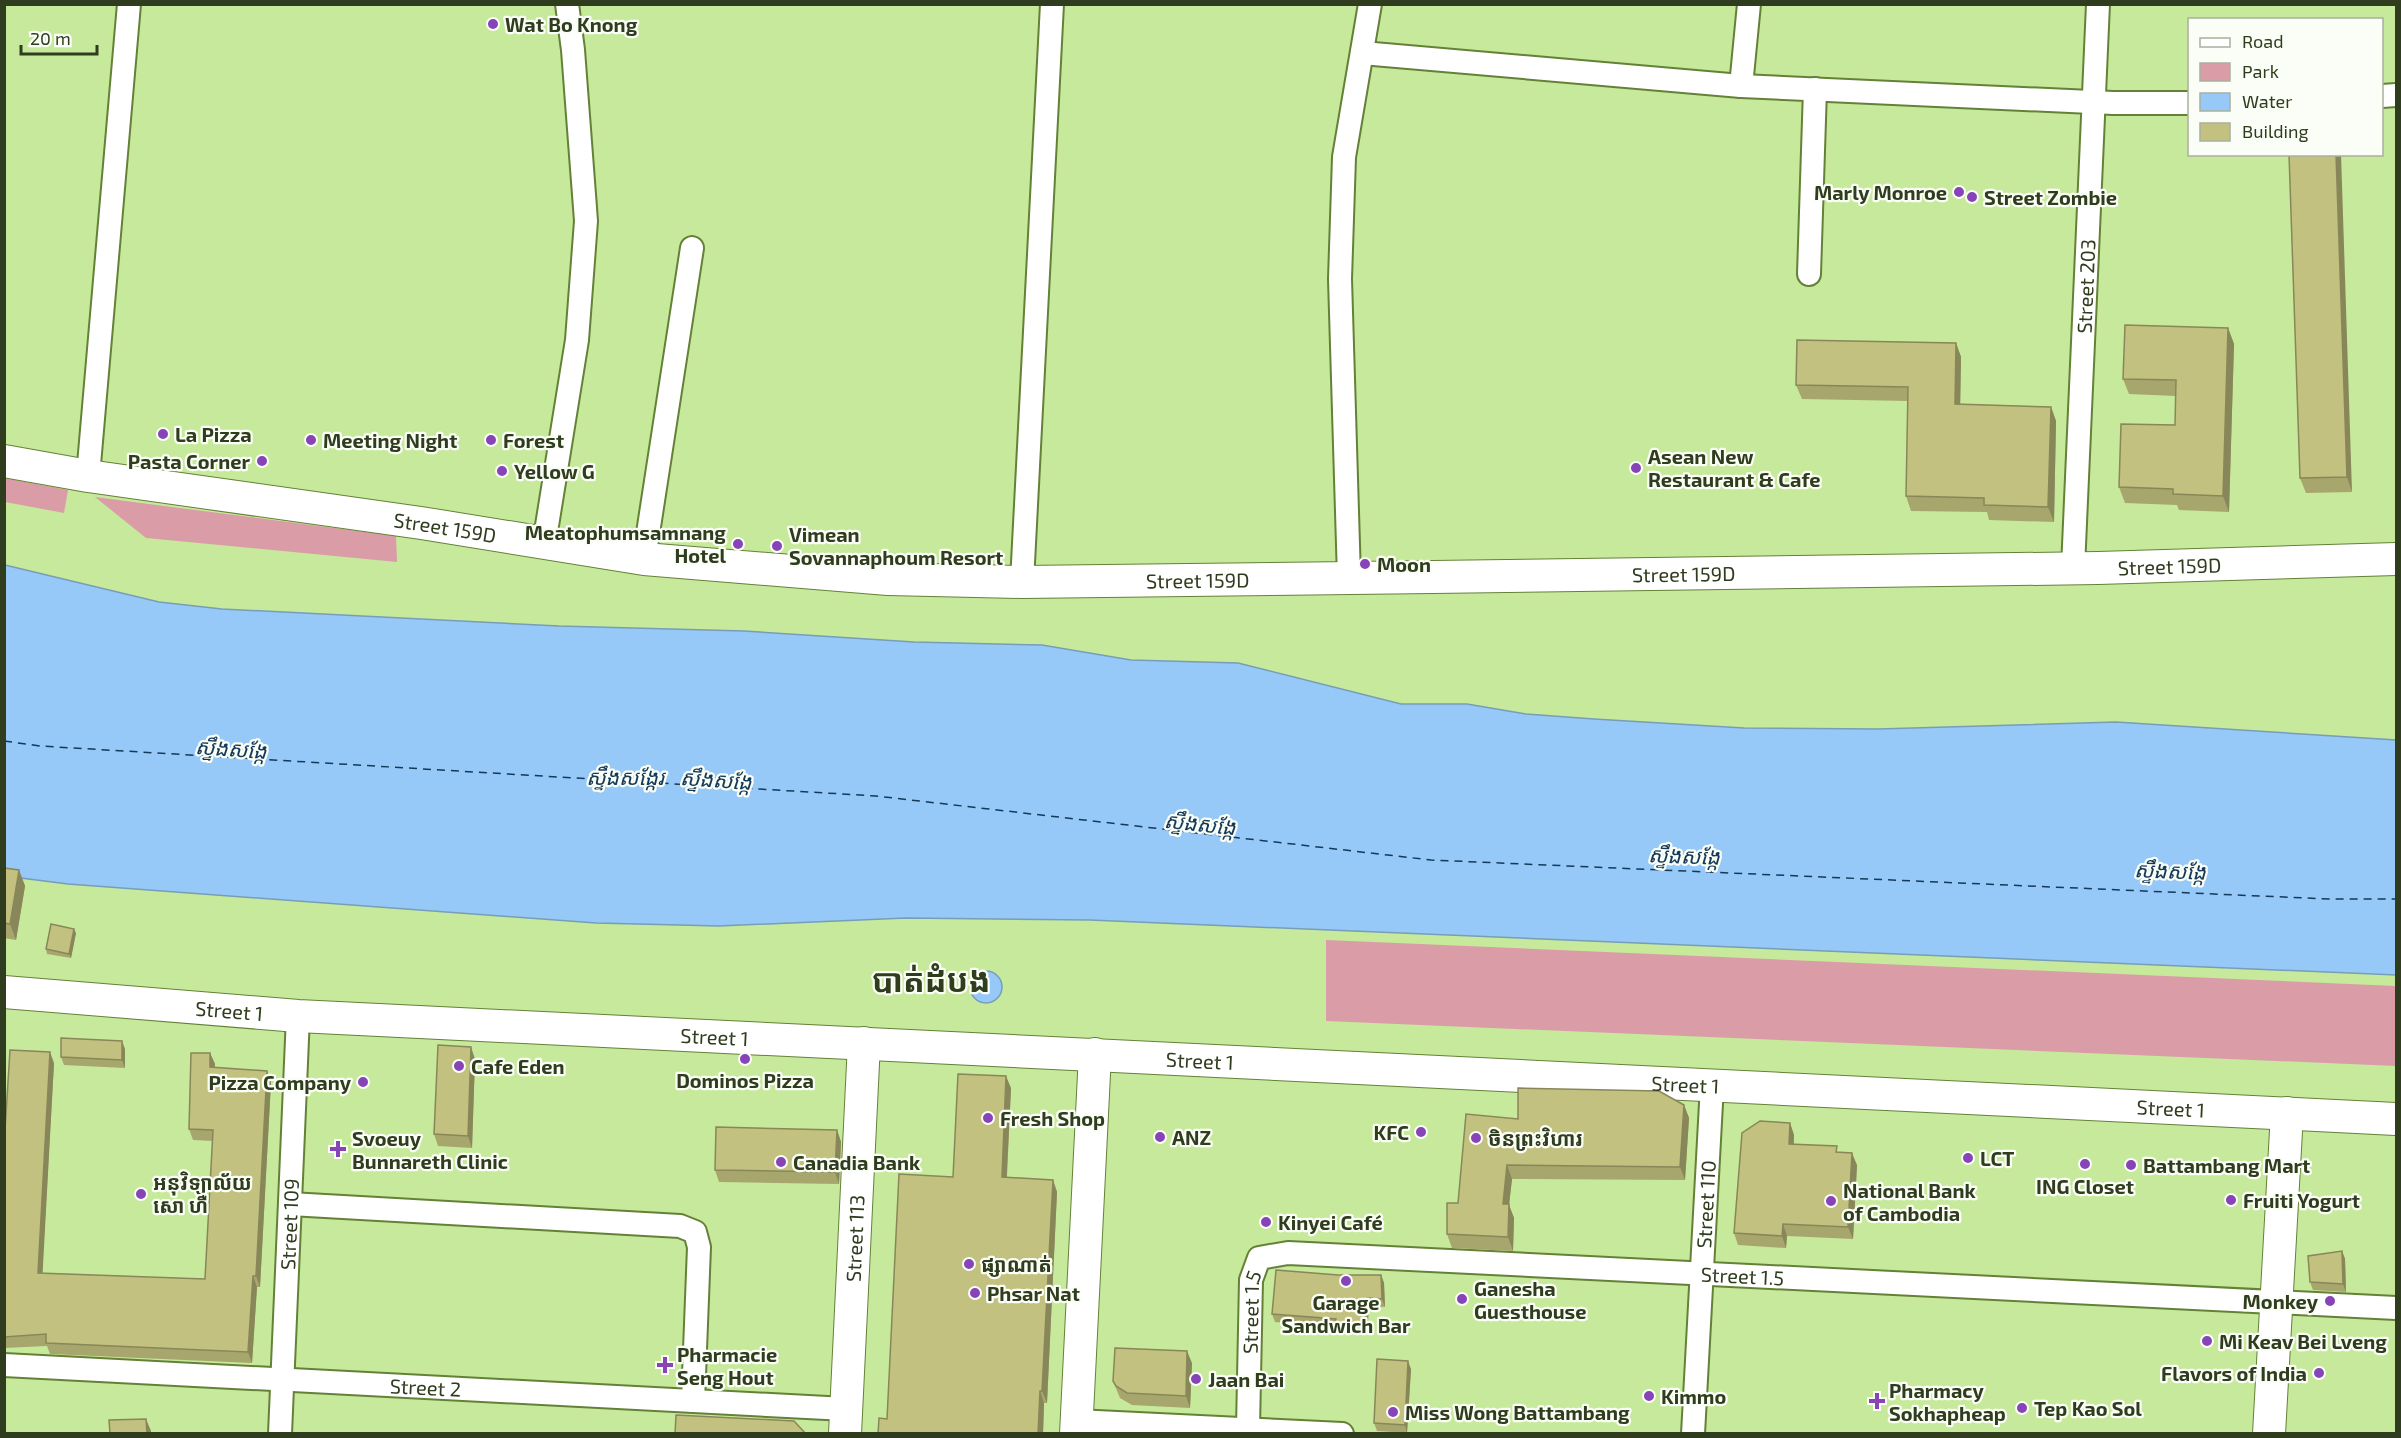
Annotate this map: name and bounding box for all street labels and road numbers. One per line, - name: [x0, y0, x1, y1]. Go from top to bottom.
- street label: Street 203: [2071, 239, 2100, 334]
- street label: Street 159D: [392, 507, 498, 547]
- street label: Street 159D: [2117, 552, 2222, 579]
- street label: Street 159D: [1632, 561, 1736, 586]
- street label: Street 159D: [1146, 567, 1250, 592]
- street label: Street 1: [194, 996, 264, 1025]
- street label: Street 1: [680, 1023, 749, 1050]
- street label: Street 1: [1165, 1047, 1235, 1074]
- street label: Street 1: [1651, 1070, 1720, 1098]
- street label: Street 1: [2136, 1094, 2205, 1122]
- street label: Street 110: [1691, 1160, 1720, 1249]
- street label: Street 109: [275, 1178, 303, 1270]
- street label: Street 113: [840, 1194, 869, 1282]
- street label: Street 1.5: [1700, 1262, 1785, 1290]
- street label: Street 1.5: [1238, 1267, 1266, 1354]
- street label: Street 2: [389, 1373, 462, 1401]

